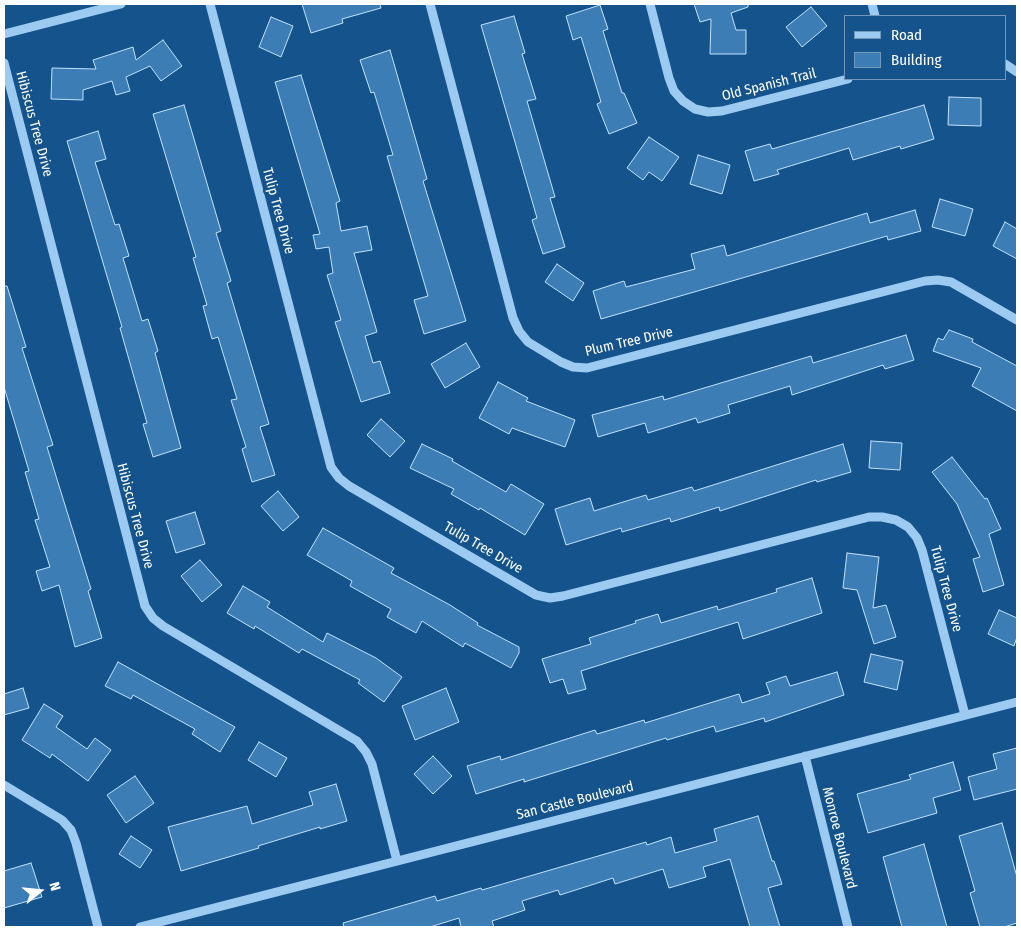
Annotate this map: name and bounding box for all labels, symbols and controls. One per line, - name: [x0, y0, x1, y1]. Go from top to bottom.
- legend: [844, 15, 1006, 80]
- text: Road: [891, 26, 922, 44]
- text: Building: [891, 51, 942, 69]
- street label: Old Spanish Trail: [720, 65, 818, 105]
- street label: Hibiscus Tree Drive: [12, 69, 56, 179]
- street label: Tulip Tree Drive: [258, 166, 298, 256]
- street label: Plum Tree Drive: [583, 324, 675, 360]
- street label: Hibiscus Tree Drive: [113, 461, 157, 571]
- street label: Tulip Tree Drive: [440, 519, 526, 577]
- street label: Tulip Tree Drive: [926, 544, 966, 634]
- street label: San Castle Boulevard: [515, 778, 635, 824]
- street label: Monroe Boulevard: [818, 785, 860, 891]
- north arrow: [15, 866, 65, 916]
- text: N: [45, 880, 64, 893]

